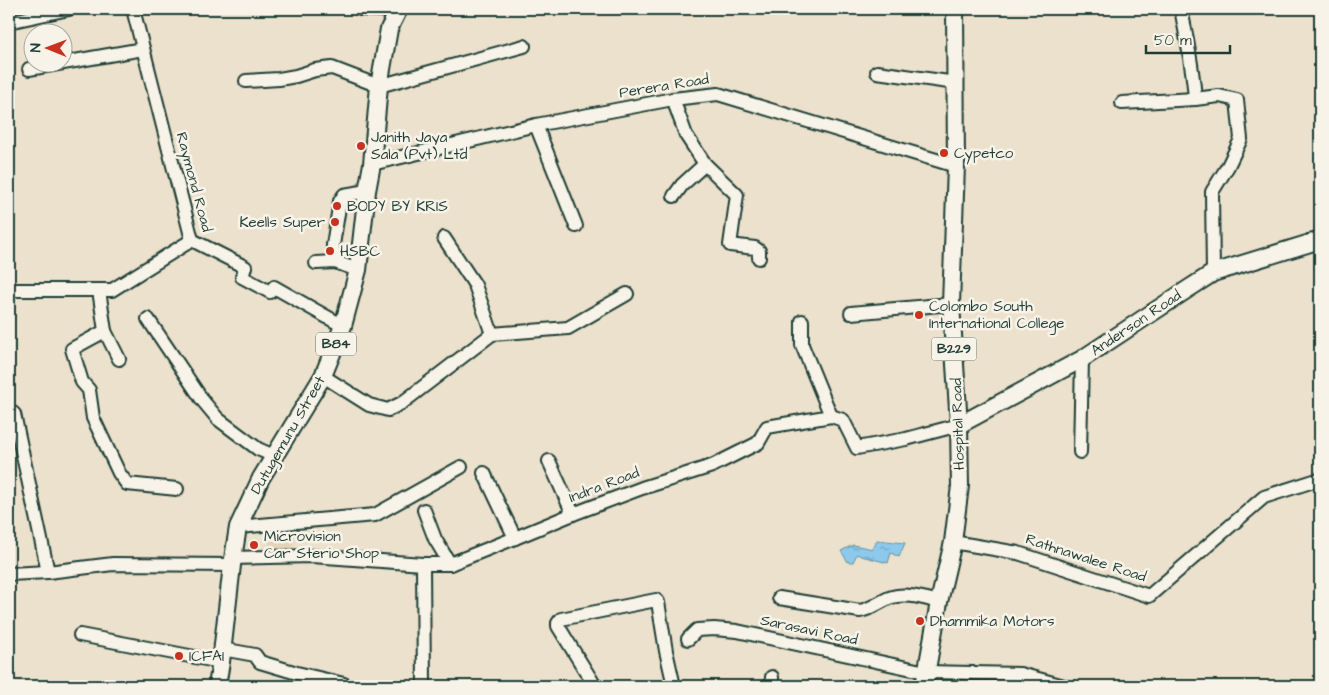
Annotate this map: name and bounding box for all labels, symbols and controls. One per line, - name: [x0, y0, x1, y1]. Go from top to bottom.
- north arrow: [22, 22, 72, 72]
- scale bar: [1146, 22, 1230, 54]
- text: 50 m: [1154, 30, 1192, 51]
- text: N: [26, 43, 46, 52]
- street label: Perera Road: [618, 69, 711, 103]
- place label: Janith Jaya Sala (Pvt) Ltd: [371, 127, 468, 165]
- street label: Raymond Road: [170, 130, 217, 235]
- marker: Janith Jaya Sala (Pvt) Ltd: [355, 140, 367, 152]
- place label: Cypetco: [954, 143, 1014, 165]
- marker: Cypetco: [938, 147, 950, 159]
- place label: BODY BY KRIS: [347, 196, 448, 217]
- marker: BODY BY KRIS: [331, 200, 343, 212]
- place label: Keells Super: [239, 212, 325, 233]
- marker: Keells Super: [329, 216, 341, 228]
- place label: HSBC: [340, 241, 380, 262]
- marker: HSBC: [324, 245, 336, 257]
- street label: Anderson Road: [1087, 285, 1186, 361]
- place label: Colombo South International College: [929, 296, 1064, 335]
- marker: Colombo South International College: [913, 309, 925, 321]
- road number: B84: [316, 332, 356, 356]
- road number: B229: [932, 338, 976, 360]
- street label: Dutugemunu Street: [246, 372, 331, 499]
- street label: Hospital Road: [946, 377, 970, 470]
- street label: Indra Road: [566, 462, 643, 508]
- place label: Microvision Car Sterio Shop: [264, 526, 379, 564]
- street label: Rathnawalee Road: [1023, 529, 1149, 588]
- marker: Microvision Car Sterio Shop: [248, 539, 260, 551]
- street label: Sarasavi Road: [758, 609, 860, 651]
- place label: Dhammika Motors: [930, 611, 1055, 632]
- marker: Dhammika Motors: [914, 615, 926, 627]
- place label: ICFAI: [189, 646, 224, 667]
- marker: ICFAI: [173, 650, 185, 662]

